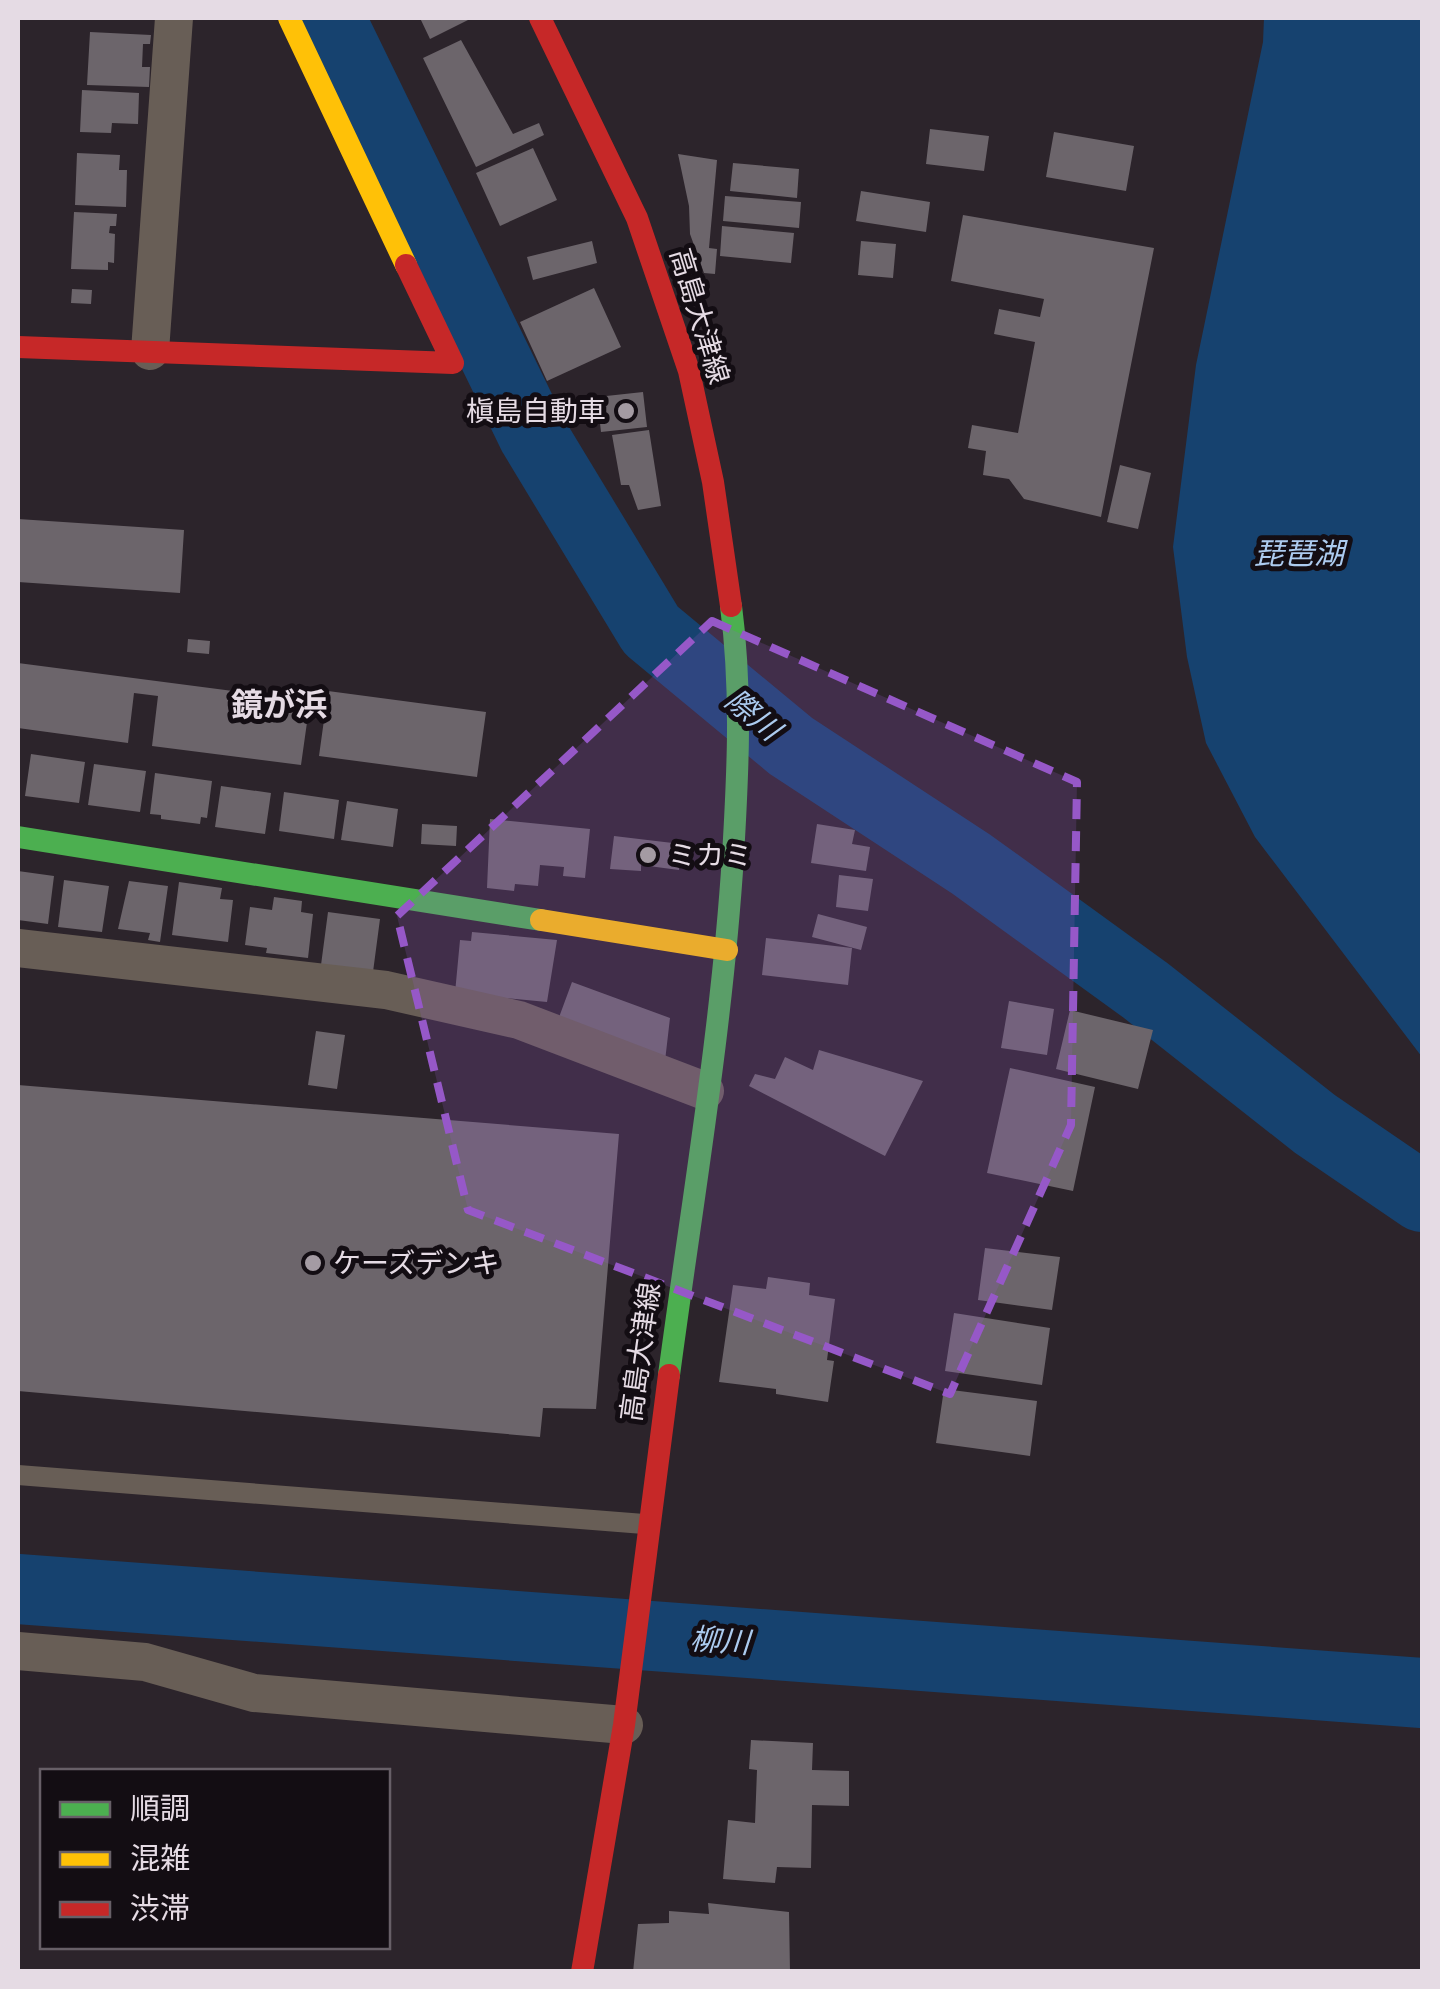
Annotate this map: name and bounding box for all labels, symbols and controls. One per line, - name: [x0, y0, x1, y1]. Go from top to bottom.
- street label: 高島大津線: [664, 245, 735, 388]
- place label: 槇島自動車: [466, 396, 606, 427]
- marker: 槇島自動車: [615, 400, 637, 422]
- water label: 琵琶湖: [1254, 537, 1348, 570]
- water label: 際川: [720, 683, 789, 748]
- district label: 鏡が浜: [231, 687, 327, 723]
- place label: ミカミ: [668, 840, 752, 871]
- marker: ミカミ: [637, 844, 659, 866]
- place label: ケーズデンキ: [333, 1248, 500, 1279]
- marker: ケーズデンキ: [302, 1252, 324, 1274]
- street label: 高島大津線: [615, 1281, 666, 1424]
- water label: 柳川: [689, 1622, 754, 1659]
- legend: [40, 1769, 390, 1949]
- text: 順調: [130, 1792, 190, 1825]
- text: 混雑: [130, 1842, 190, 1875]
- text: 渋滞: [130, 1892, 190, 1925]

